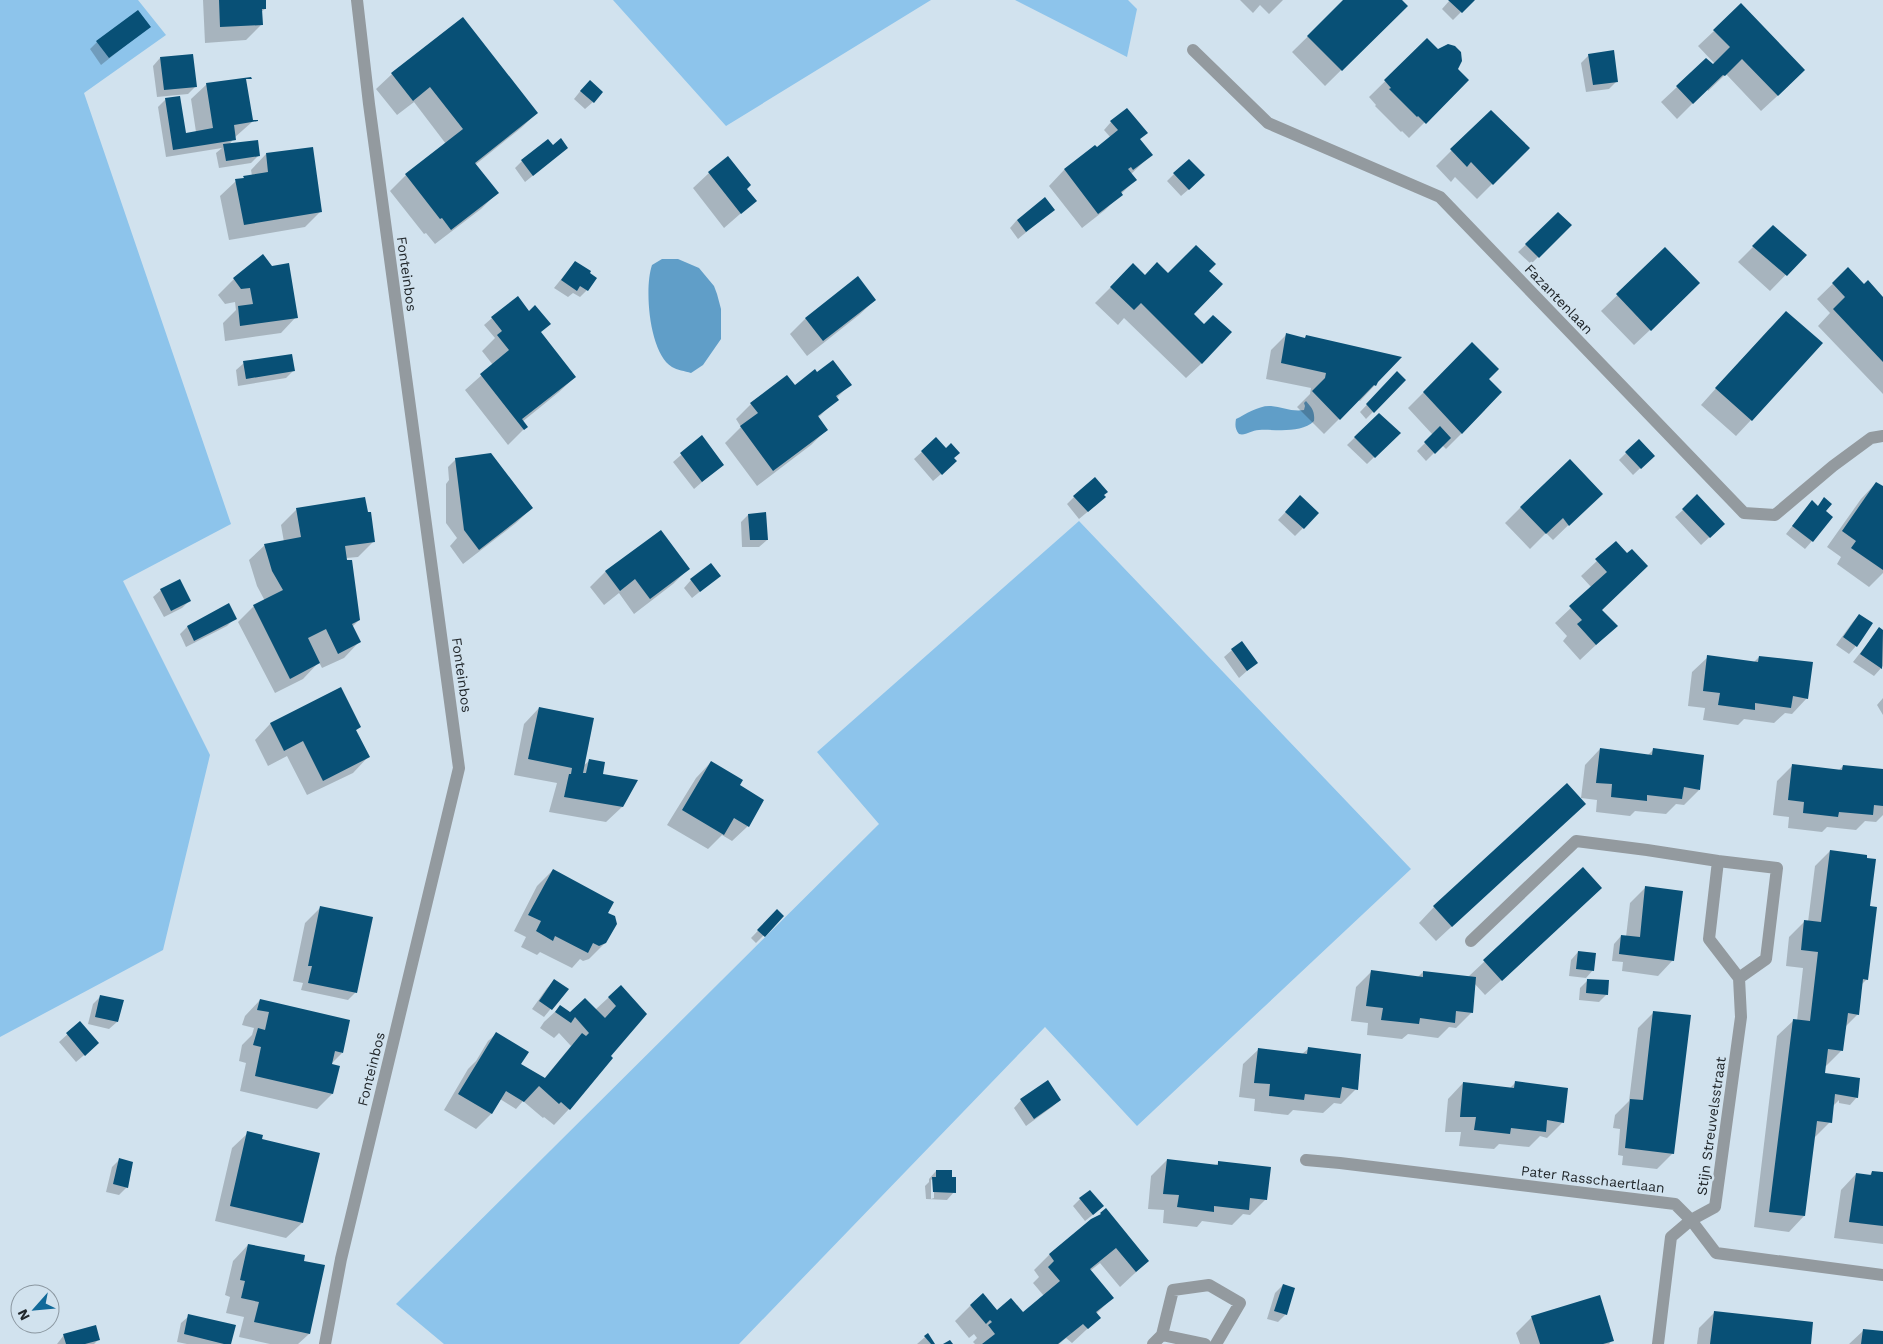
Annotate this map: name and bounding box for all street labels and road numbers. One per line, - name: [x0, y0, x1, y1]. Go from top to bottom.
- street label: Fonteinbos: [394, 235, 420, 313]
- street label: Fazantenlaan: [1522, 261, 1596, 337]
- street label: Fonteinbos: [449, 636, 475, 714]
- street label: Fonteinbos: [354, 1030, 388, 1108]
- street label: Stijn Streuvelsstraat: [1693, 1055, 1729, 1196]
- street label: Pater Rasschaertlaan: [1520, 1162, 1666, 1196]

